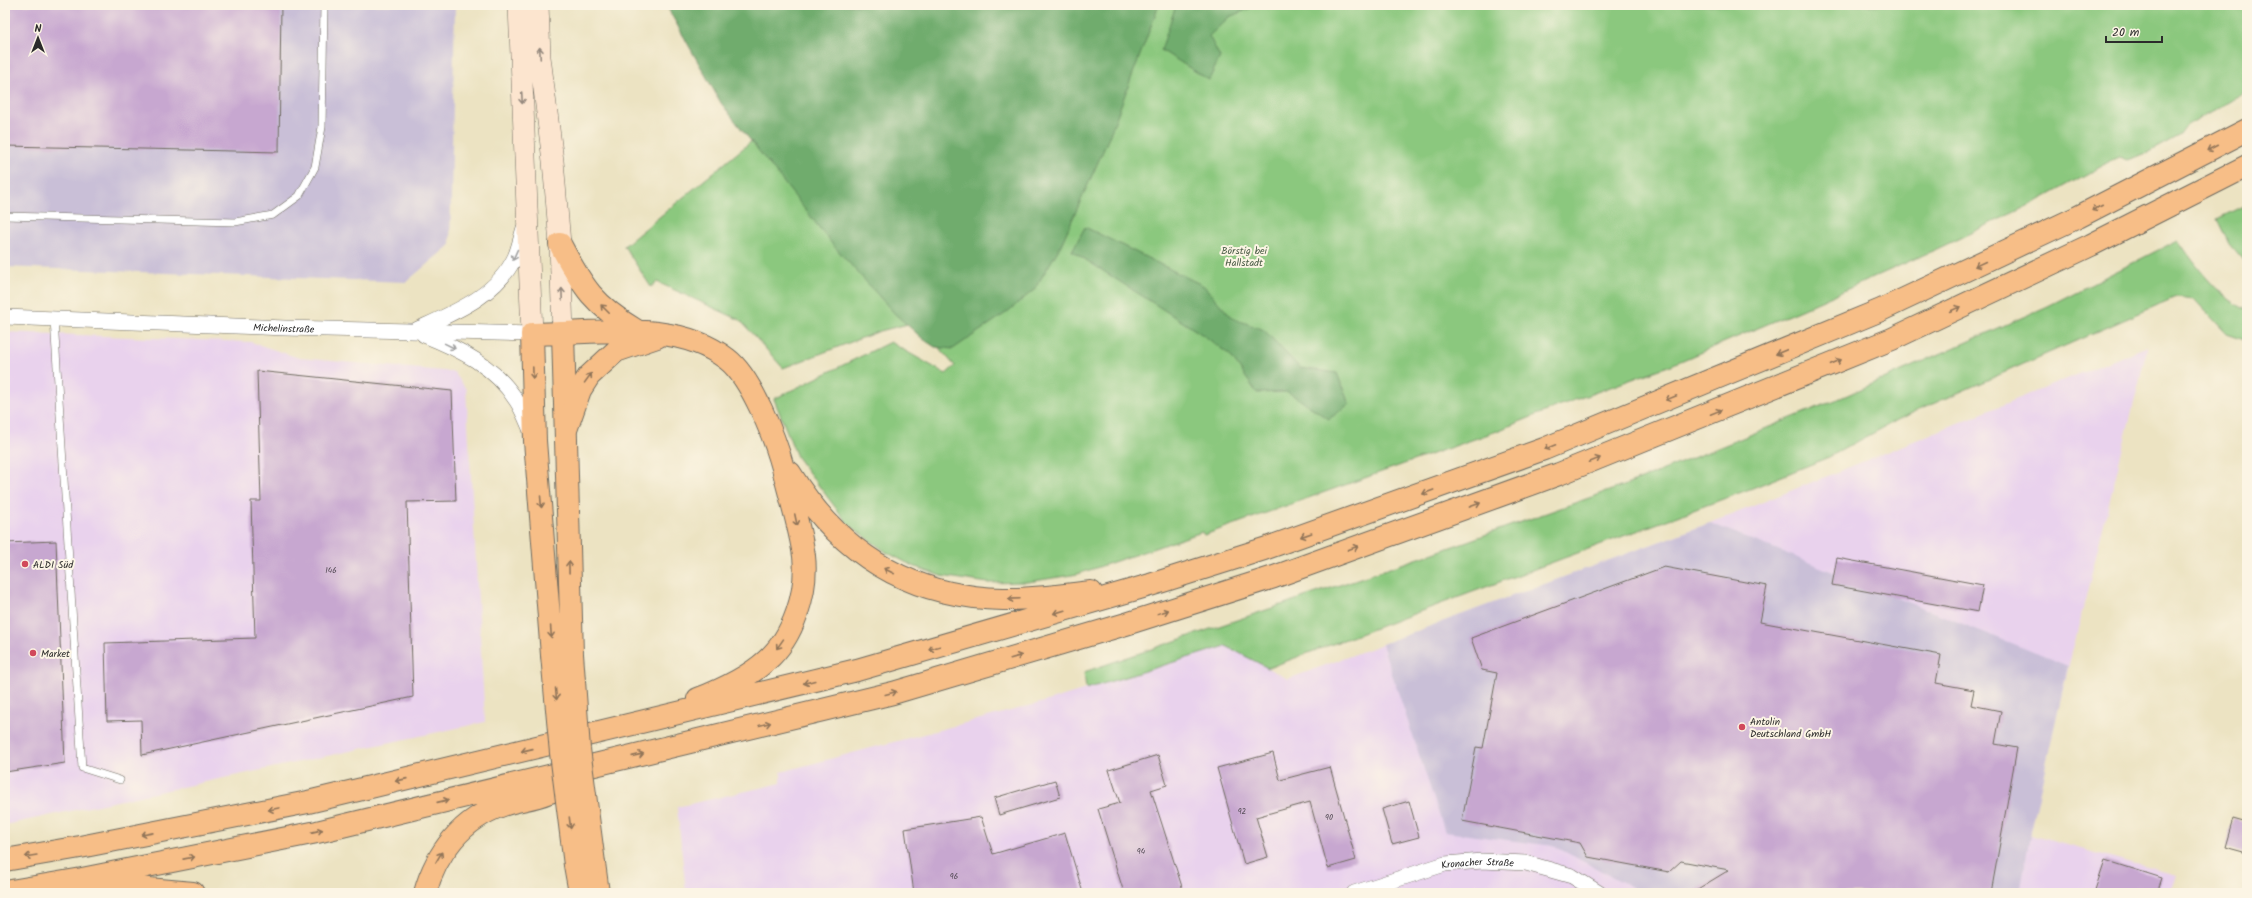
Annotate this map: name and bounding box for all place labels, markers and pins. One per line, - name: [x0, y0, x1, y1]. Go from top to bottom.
- place label: ALDI Süd: [33, 557, 74, 573]
- marker: ALDI Süd: [20, 559, 30, 569]
- place label: Market: [41, 646, 70, 662]
- marker: Market: [28, 648, 38, 658]
- place label: Antolin Deutschland GmbH: [1750, 714, 1831, 742]
- marker: Antolin Deutschland GmbH: [1737, 722, 1747, 732]

